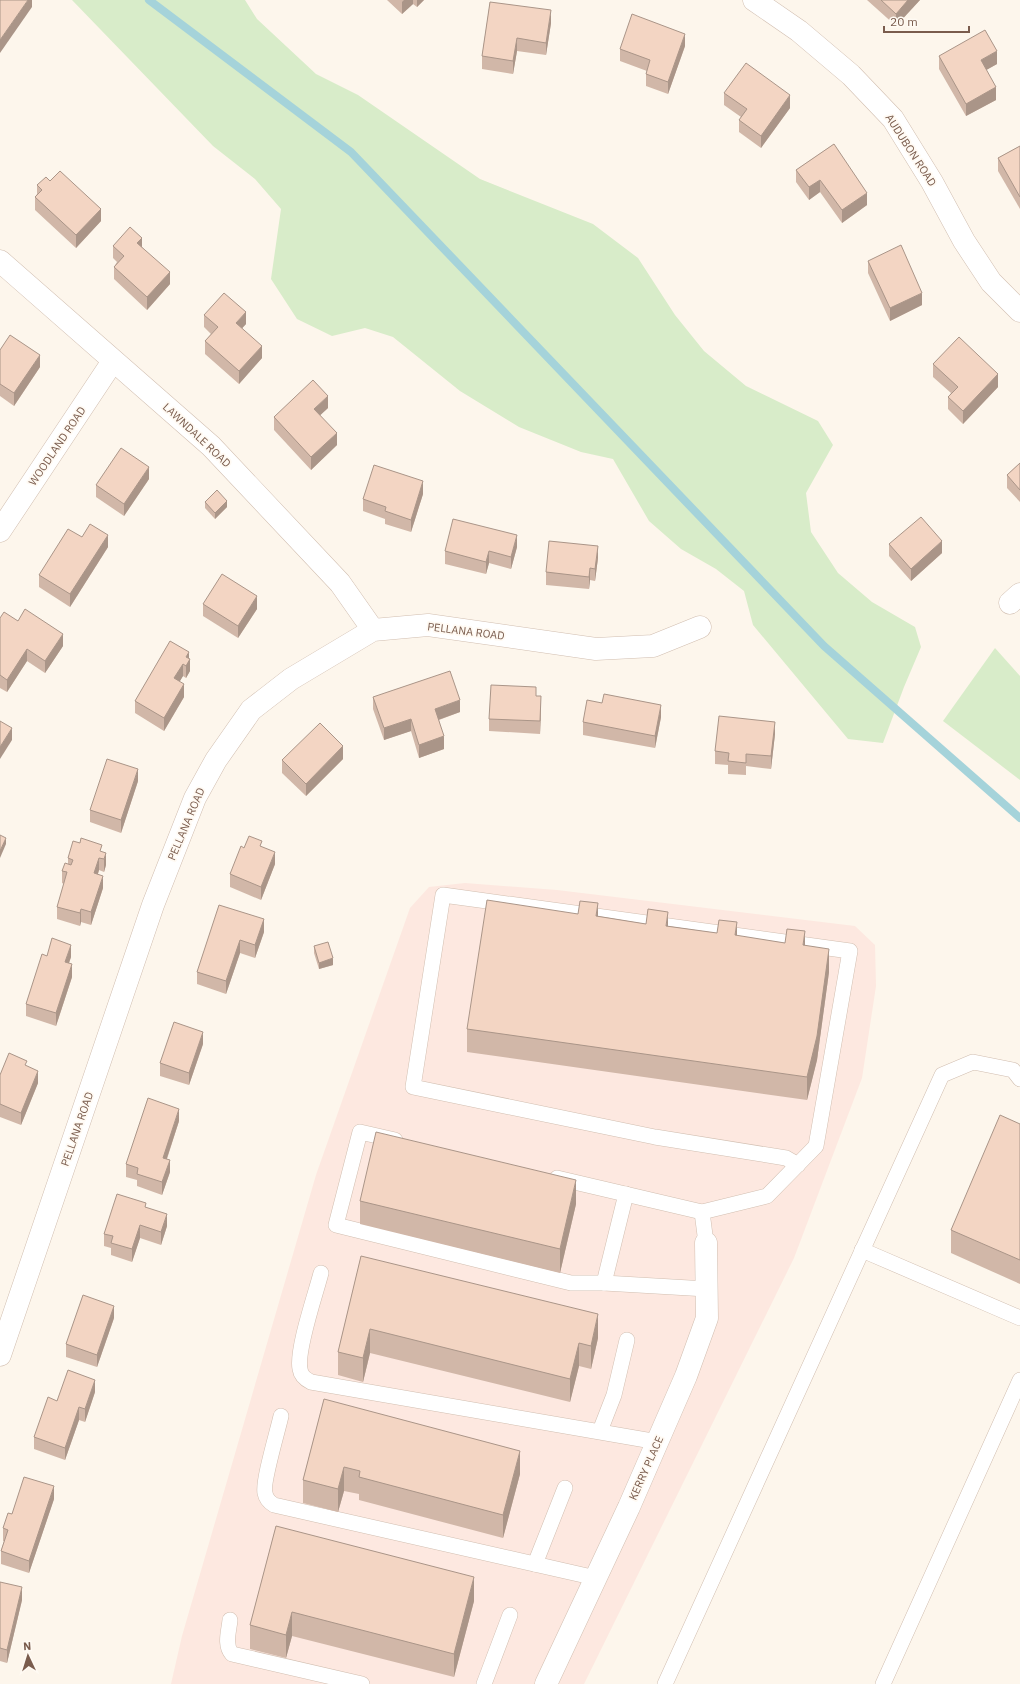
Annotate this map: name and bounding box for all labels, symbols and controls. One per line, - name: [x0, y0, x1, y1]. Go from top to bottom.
- scale bar: [884, 8, 969, 34]
- text: 20 m: [890, 14, 918, 29]
- street label: AUDUBON ROAD: [882, 111, 940, 189]
- street label: LAWNDALE ROAD: [160, 400, 234, 470]
- street label: WOODLAND ROAD: [25, 404, 89, 488]
- street label: PELLANA ROAD: [427, 619, 505, 643]
- street label: PELLANA ROAD: [164, 785, 208, 863]
- street label: PELLANA ROAD: [58, 1090, 96, 1168]
- street label: KERRY PLACE: [626, 1434, 666, 1502]
- north arrow: [8, 1636, 48, 1676]
- text: N: [23, 1639, 32, 1653]

